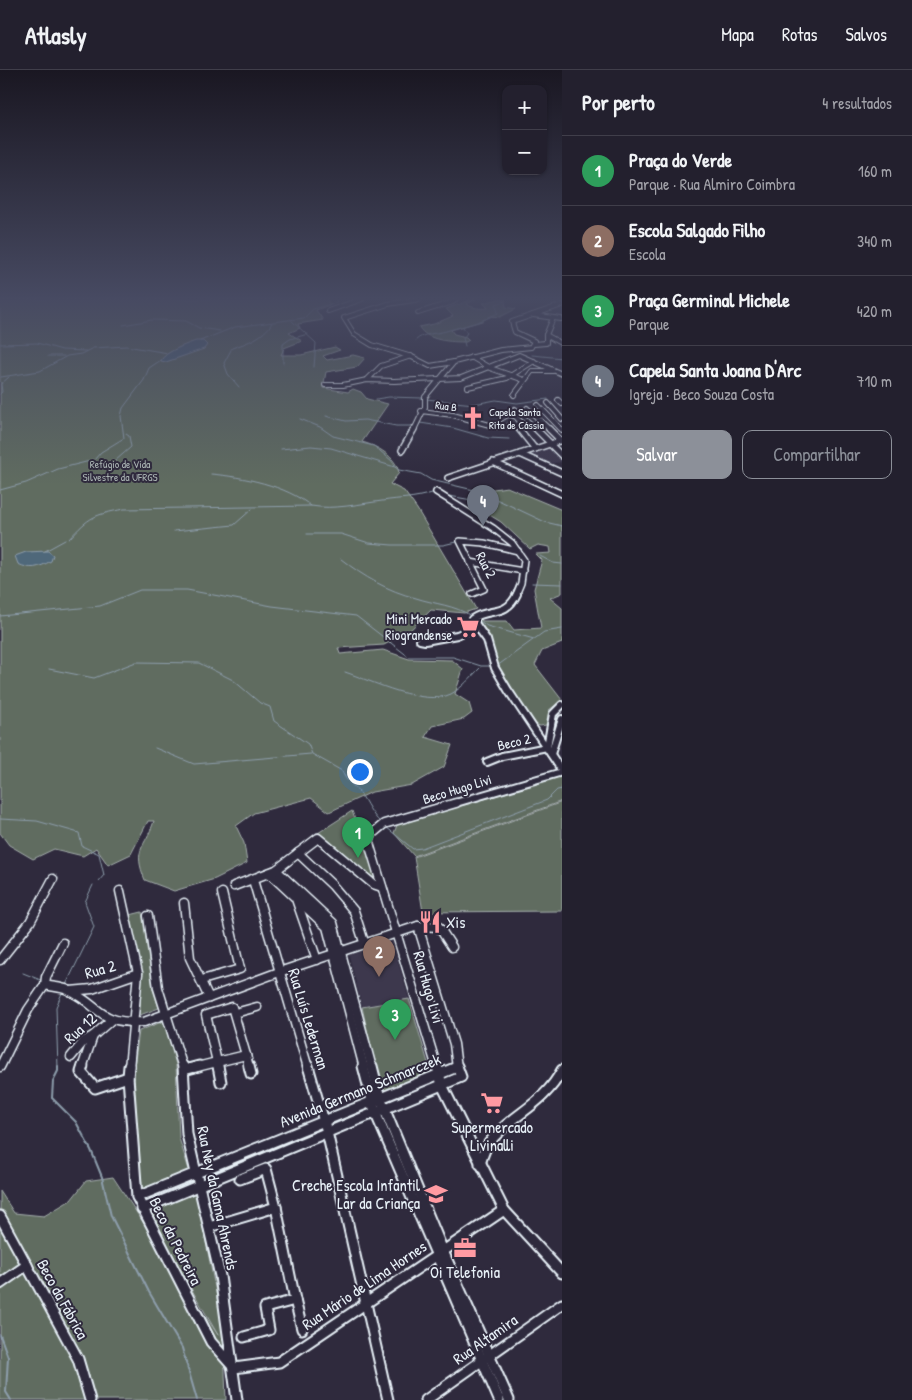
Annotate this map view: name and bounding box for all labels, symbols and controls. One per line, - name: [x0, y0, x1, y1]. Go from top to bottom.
- text: Atlasly: [25, 19, 87, 51]
- text: Mapa: [721, 22, 754, 47]
- text: Rotas: [782, 22, 818, 47]
- text: Salvos: [846, 22, 887, 47]
- map controls: [502, 85, 547, 175]
- button: +: [502, 85, 547, 130]
- text: Por perto: [582, 88, 655, 117]
- text: 4 resultados: [822, 92, 892, 114]
- button: −: [502, 130, 547, 175]
- text: Praça do Verde: [629, 147, 732, 173]
- text: 1: [595, 160, 601, 182]
- text: 160 m: [858, 160, 892, 182]
- text: Parque · Rua Almiro Coimbra: [629, 173, 795, 195]
- text: Escola Salgado Filho: [629, 217, 765, 243]
- text: 2: [594, 230, 602, 252]
- text: 340 m: [857, 230, 892, 252]
- text: Escola: [629, 243, 665, 265]
- text: Praça Germinal Michele: [629, 287, 790, 313]
- text: 3: [594, 300, 602, 322]
- text: 420 m: [857, 300, 892, 322]
- text: Parque: [629, 313, 669, 335]
- text: Capela Santa Joana D'Arc: [629, 357, 801, 383]
- text: 4: [595, 370, 601, 392]
- text: 710 m: [857, 370, 892, 392]
- text: Igreja · Beco Souza Costa: [629, 383, 774, 405]
- street label: Rua B: [434, 398, 458, 415]
- church icon: Capela Santa Rita de Cássia: [460, 405, 486, 431]
- place label: Capela Santa Rita de Cássia: [489, 405, 545, 432]
- button: Salvar: [582, 430, 732, 479]
- button: Compartilhar: [742, 430, 892, 479]
- park label: Refúgio de Vida Silvestre da UFRGS: [82, 457, 158, 484]
- pin: 4: [467, 485, 499, 526]
- street label: Rua 2: [472, 548, 501, 582]
- place label: Mini Mercado Riograndense: [385, 609, 452, 645]
- supermarket icon: Mini Mercado Riograndense: [455, 614, 481, 640]
- street label: Beco 2: [495, 728, 533, 755]
- your location: [347, 759, 373, 785]
- street label: Beco Hugo Livi: [420, 769, 494, 809]
- pin: 1: [342, 817, 374, 858]
- restaurant icon: Xis: [417, 909, 443, 935]
- place label: Xis: [446, 911, 465, 933]
- pin: 2: [363, 936, 395, 977]
- street label: Rua Hugo Livi: [408, 948, 450, 1026]
- street label: Rua 2: [82, 954, 118, 984]
- street label: Rua Luís Lederman: [283, 966, 335, 1072]
- pin: 3: [379, 999, 411, 1040]
- street label: Rua 12: [59, 1007, 101, 1049]
- street label: Avenida Germano Schmarczek: [276, 1047, 444, 1132]
- supermarket icon: Supermercado Livinalli: [479, 1090, 505, 1116]
- place label: Supermercado Livinalli: [451, 1116, 533, 1156]
- street label: Rua Ney da Gama Ahrends: [192, 1124, 244, 1272]
- place label: Creche Escola Infantil Lar da Criança: [292, 1174, 421, 1214]
- school or university icon: Creche Escola Infantil Lar da Criança: [423, 1181, 449, 1207]
- street label: Beco da Pedreira: [144, 1193, 208, 1289]
- street label: Rua Mário de Lima Hornes: [297, 1235, 431, 1335]
- office icon: Oi Telefonia: [452, 1235, 478, 1261]
- street label: Beco da Fábrica: [32, 1255, 94, 1343]
- place label: Oi Telefonia: [430, 1261, 500, 1283]
- street label: Rua Altamira: [448, 1309, 522, 1369]

